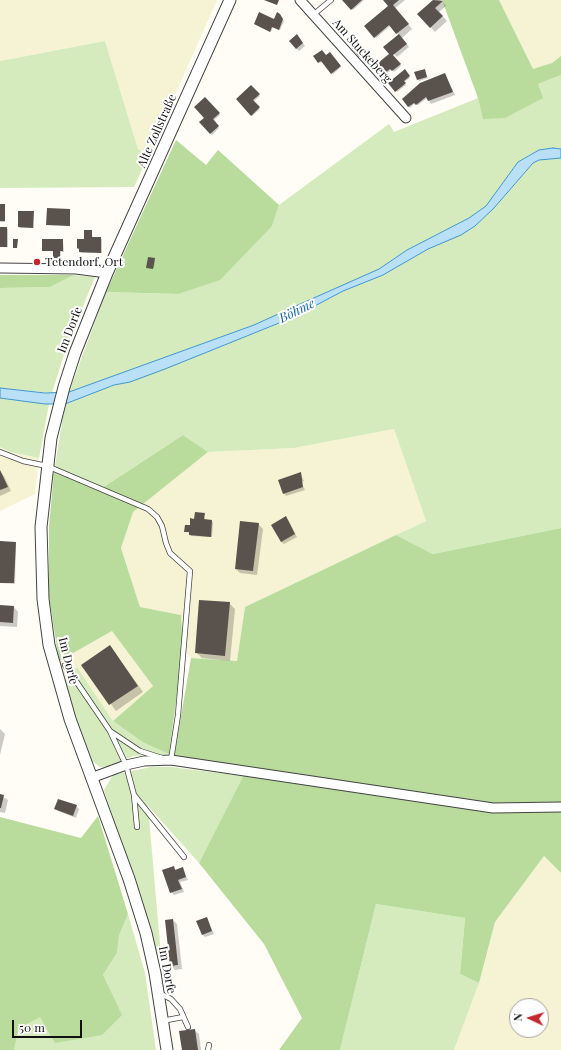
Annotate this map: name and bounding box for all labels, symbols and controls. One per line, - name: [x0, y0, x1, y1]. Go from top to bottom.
- street label: Am Stuckeberg: [329, 16, 395, 86]
- street label: Alte Zollstraße: [134, 92, 180, 170]
- place label: Tetendorf, Ort: [45, 255, 123, 269]
- marker: Tetendorf, Ort: [32, 257, 42, 267]
- water label: Böhme: [277, 296, 317, 326]
- street label: Im Dorfe: [55, 305, 85, 355]
- street label: Im Dorfe: [55, 636, 81, 686]
- street label: Im Dorfe: [155, 945, 179, 995]
- north arrow: [509, 998, 549, 1038]
- scale bar: [14, 1012, 84, 1038]
- text: N: [510, 1013, 525, 1022]
- text: 50 m: [19, 1019, 45, 1035]

